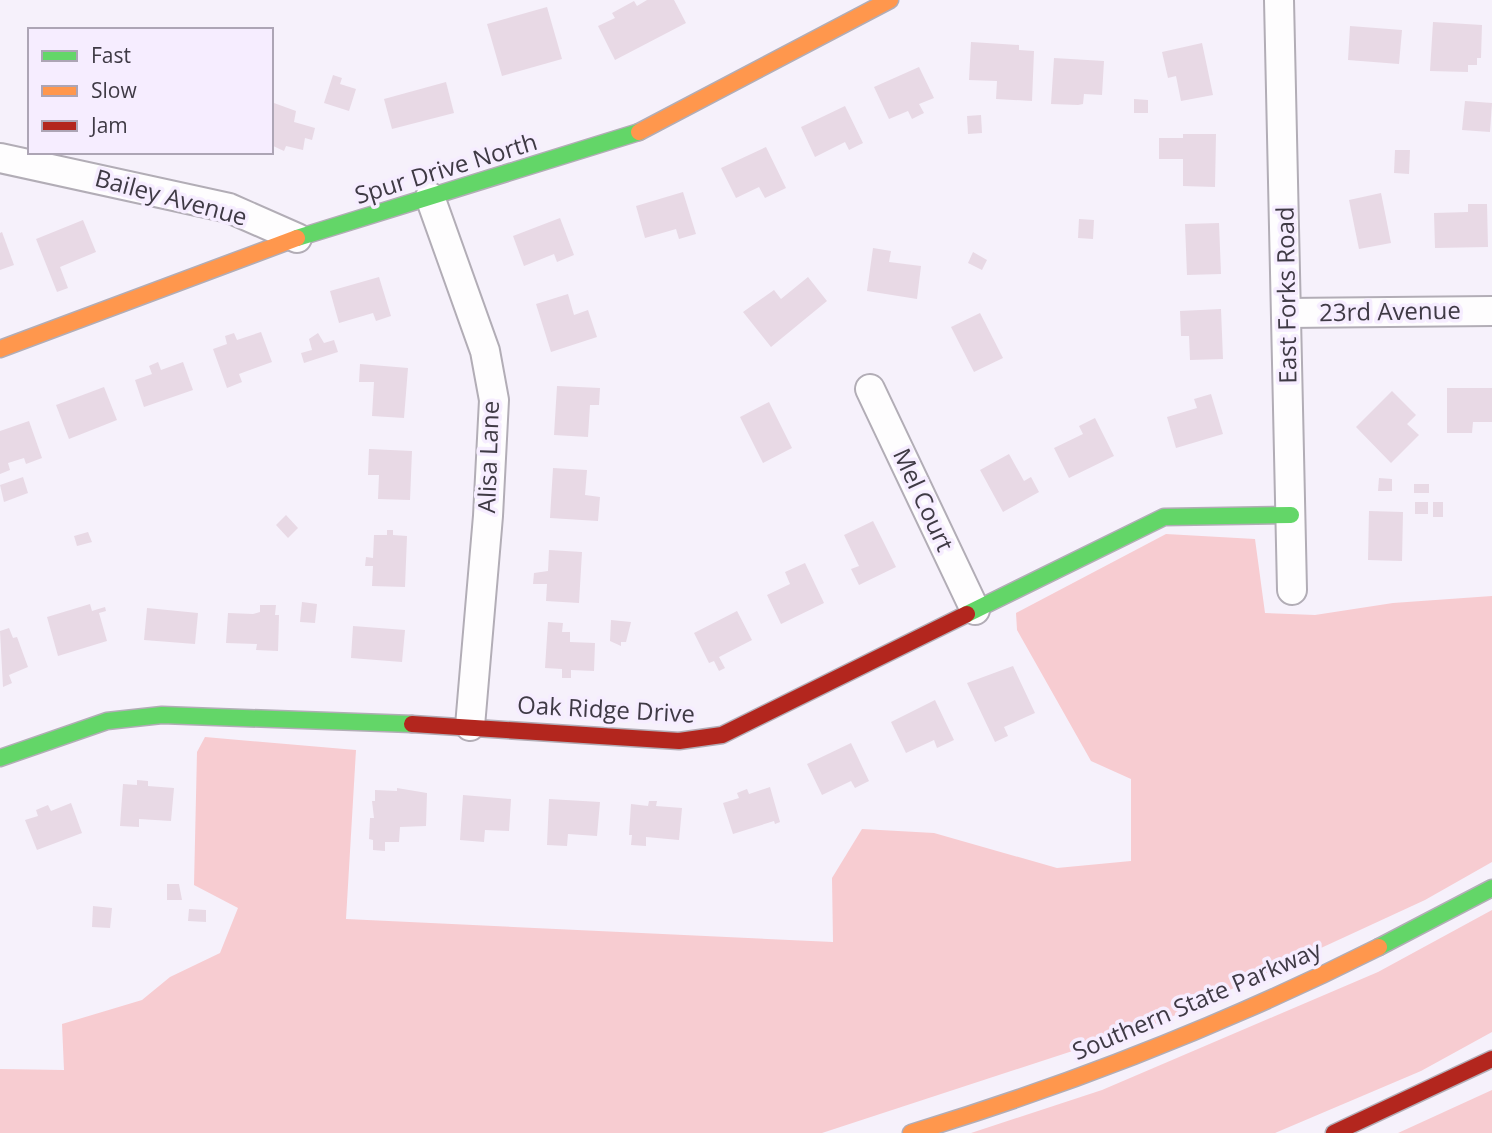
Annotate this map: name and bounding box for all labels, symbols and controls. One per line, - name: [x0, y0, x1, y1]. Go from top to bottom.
- legend: [28, 28, 273, 154]
- text: Fast: [91, 41, 131, 69]
- text: Slow: [91, 76, 137, 104]
- text: Jam: [89, 111, 128, 139]
- street label: Spur Drive North: [350, 124, 541, 211]
- street label: Bailey Avenue: [92, 160, 251, 233]
- street label: East Forks Road: [1267, 206, 1304, 384]
- street label: 23rd Avenue: [1319, 293, 1461, 328]
- street label: Alisa Lane: [469, 400, 506, 514]
- street label: Mel Court: [886, 443, 963, 556]
- street label: Oak Ridge Drive: [516, 687, 696, 730]
- street label: Southern State Parkway: [1067, 932, 1327, 1067]

